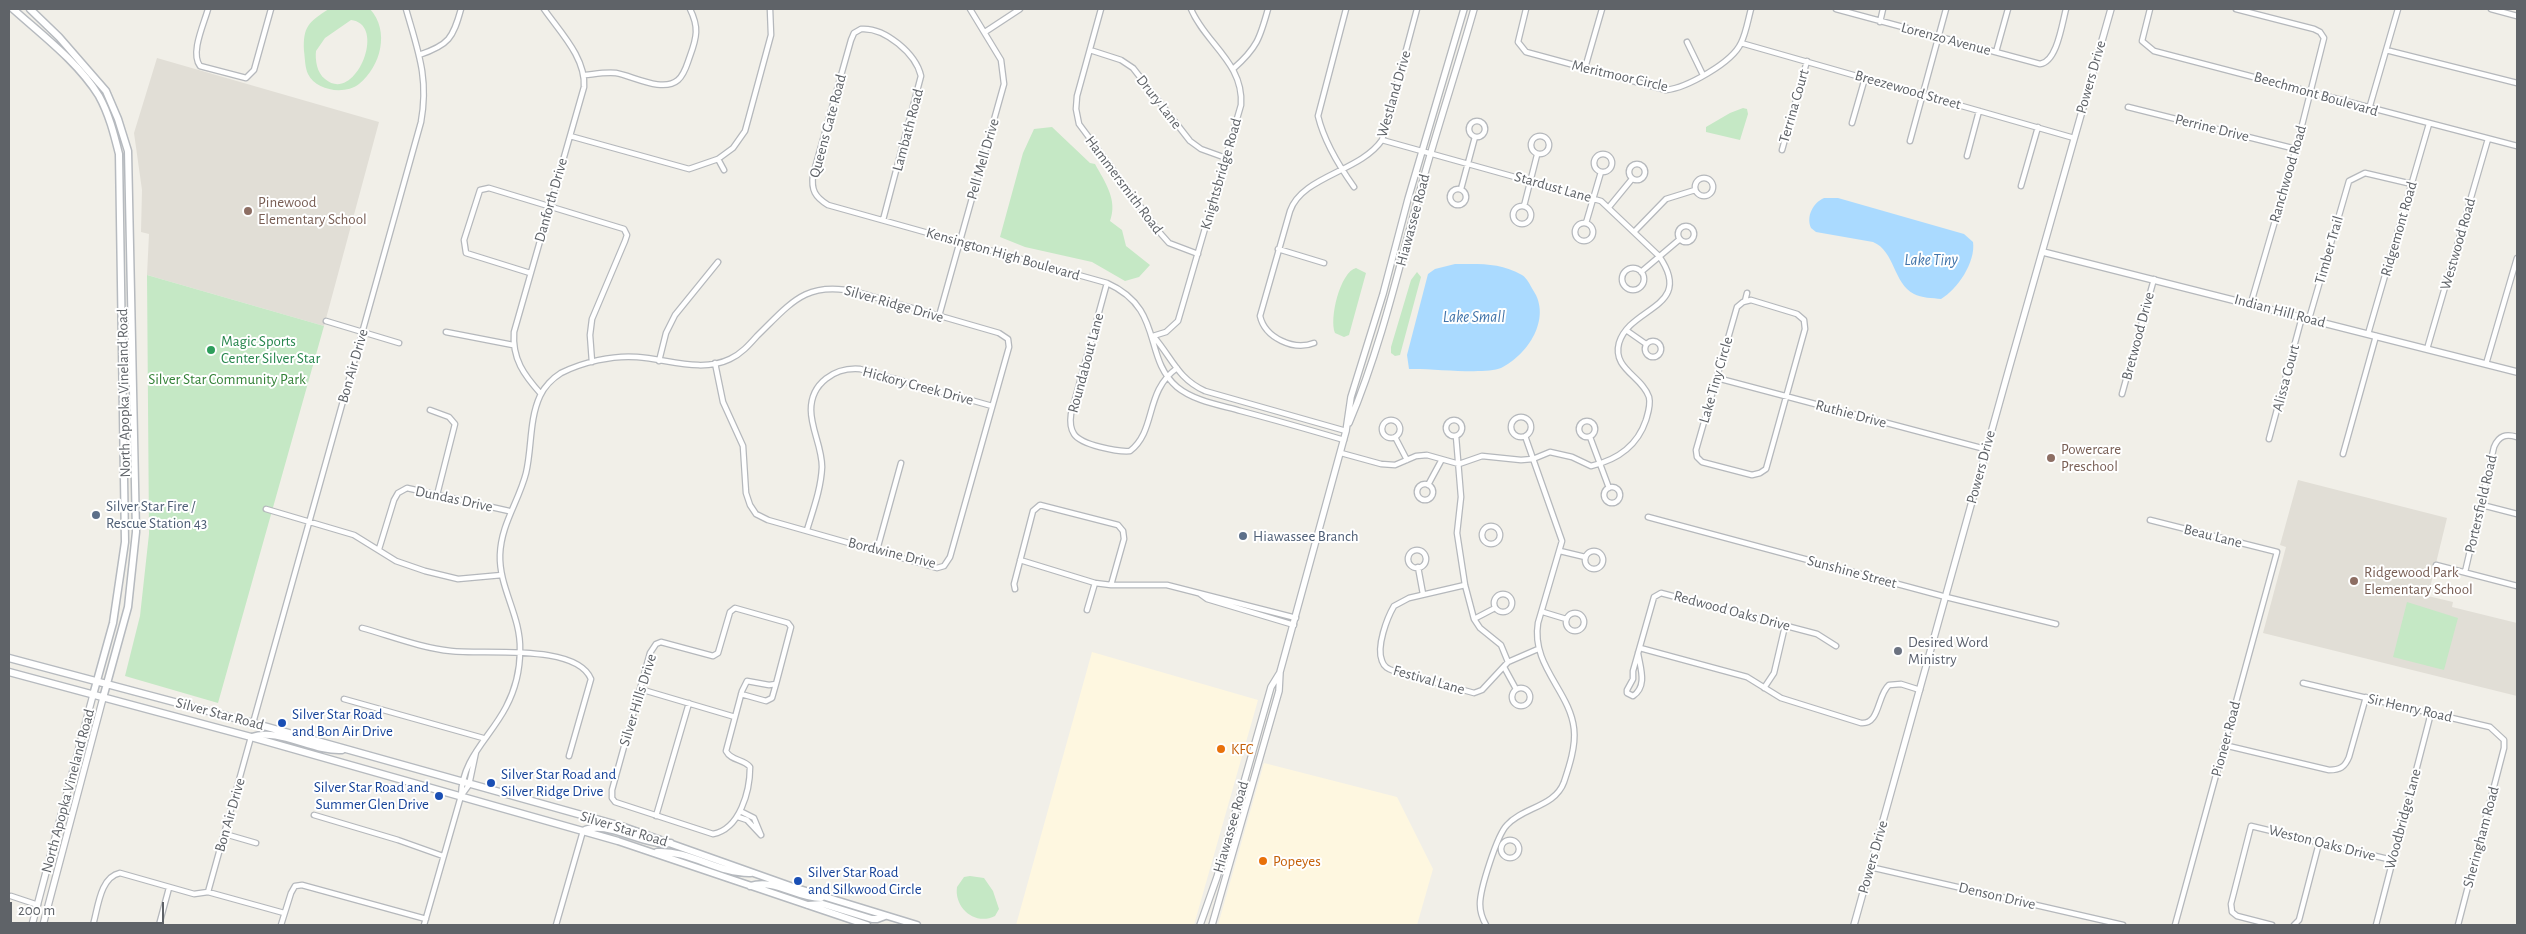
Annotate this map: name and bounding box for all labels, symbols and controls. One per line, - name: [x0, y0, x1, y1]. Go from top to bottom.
- street label: Lorenzo Avenue: [1899, 18, 1993, 60]
- street label: Powers Drive: [2072, 38, 2110, 116]
- street label: Westland Drive: [1373, 48, 1415, 140]
- street label: Meritmoor Circle: [1570, 56, 1670, 96]
- street label: Breezewood Street: [1853, 66, 1963, 114]
- street label: Terrina Court: [1775, 67, 1813, 145]
- street label: Beechmont Boulevard: [2252, 68, 2380, 120]
- street label: Drury Lane: [1132, 71, 1186, 133]
- street label: Queens Gate Road: [806, 72, 850, 180]
- street label: Lambath Road: [888, 87, 928, 173]
- street label: Perrine Drive: [2173, 110, 2251, 146]
- street label: Pell Mell Drive: [963, 116, 1003, 202]
- street label: Knightsbridge Road: [1196, 116, 1246, 232]
- street label: Ranchwood Road: [2265, 123, 2311, 225]
- street label: Hammersmith Road: [1081, 132, 1167, 238]
- street label: Danforth Drive: [530, 156, 572, 244]
- street label: Stardust Lane: [1512, 167, 1594, 207]
- street label: Hiawassee Road: [1392, 172, 1434, 268]
- street label: Ridgemont Road: [2377, 179, 2421, 279]
- place label: Pinewood Elementary School: [258, 193, 367, 228]
- street label: Westwood Road: [2436, 196, 2480, 292]
- marker: Pinewood Elementary School: [242, 205, 254, 217]
- street label: Timber Trail: [2311, 214, 2347, 286]
- street label: Kensington High Boulevard: [924, 223, 1082, 285]
- water label: Lake Tiny: [1904, 250, 1958, 270]
- street label: Silver Ridge Drive: [842, 281, 946, 327]
- street label: Bretwood Drive: [2118, 290, 2158, 382]
- street label: Indian Hill Road: [2232, 290, 2328, 332]
- water label: Lake Small: [1443, 307, 1505, 327]
- street label: North Apopka Vineland Road: [114, 308, 134, 478]
- street label: Roundabout Lane: [1064, 311, 1108, 415]
- street label: Bon Air Drive: [334, 327, 372, 405]
- place label: Magic Sports Center Silver Star: [221, 332, 320, 367]
- street label: Lake Tiny Circle: [1695, 335, 1737, 425]
- street label: Alissa Court: [2268, 343, 2304, 413]
- marker: Magic Sports Center Silver Star: [205, 344, 217, 356]
- street label: Hickory Creek Drive: [861, 363, 975, 409]
- park label: Silver Star Community Park: [148, 370, 306, 388]
- street label: Ruthie Drive: [1814, 396, 1888, 432]
- street label: Powers Drive: [1963, 428, 1999, 506]
- place label: Powercare Preschool: [2061, 440, 2121, 475]
- marker: Powercare Preschool: [2045, 452, 2057, 464]
- street label: Portersfield Road: [2461, 453, 2501, 555]
- street label: Dundas Drive: [414, 482, 494, 516]
- place label: Silver Star Fire / Rescue Station 43: [106, 497, 207, 532]
- marker: Silver Star Fire / Rescue Station 43: [90, 509, 102, 521]
- street label: Beau Lane: [2182, 520, 2244, 552]
- place label: Hiawassee Branch: [1253, 527, 1359, 545]
- marker: Hiawassee Branch: [1237, 530, 1249, 542]
- street label: Bordwine Drive: [846, 533, 938, 573]
- street label: Sunshine Street: [1805, 551, 1899, 593]
- place label: Ridgewood Park Elementary School: [2364, 563, 2473, 598]
- marker: Ridgewood Park Elementary School: [2348, 575, 2360, 587]
- street label: Redwood Oaks Drive: [1672, 587, 1792, 635]
- place label: Desired Word Ministry: [1908, 633, 1988, 668]
- marker: Desired Word Ministry: [1892, 645, 1904, 657]
- street label: Silver Hills Drive: [615, 652, 661, 748]
- street label: Festival Lane: [1391, 661, 1467, 699]
- street label: Sir Henry Road: [2366, 690, 2454, 726]
- street label: Silver Star Road: [174, 694, 266, 734]
- street label: Pioneer Road: [2207, 699, 2245, 779]
- place label: Silver Star Road and Bon Air Drive: [292, 705, 393, 740]
- street label: North Apopka Vineland Road: [37, 707, 99, 875]
- marker: Silver Star Road and Bon Air Drive: [276, 717, 288, 729]
- place label: KFC: [1231, 740, 1253, 758]
- marker: KFC: [1215, 743, 1227, 755]
- place label: Silver Star Road and Silver Ridge Drive: [501, 765, 616, 800]
- street label: Woodbridge Lane: [2381, 767, 2425, 871]
- street label: Bon Air Drive: [211, 776, 249, 854]
- marker: Silver Star Road and Silver Ridge Drive: [485, 777, 497, 789]
- place label: Silver Star Road and Summer Glen Drive: [314, 778, 429, 813]
- street label: Hiawassee Road: [1209, 779, 1253, 875]
- street label: Sheringham Road: [2459, 784, 2503, 890]
- marker: Silver Star Road and Summer Glen Drive: [433, 790, 445, 802]
- street label: Silver Star Road: [578, 807, 670, 851]
- street label: Powers Drive: [1854, 818, 1892, 896]
- street label: Weston Oaks Drive: [2267, 821, 2377, 865]
- place label: Popeyes: [1273, 852, 1321, 870]
- marker: Popeyes: [1257, 855, 1269, 867]
- place label: Silver Star Road and Silkwood Circle: [808, 863, 922, 898]
- marker: Silver Star Road and Silkwood Circle: [792, 875, 804, 887]
- street label: Denson Drive: [1957, 878, 2037, 914]
- scale bar: [12, 892, 166, 924]
- text: 200 m: [18, 903, 55, 918]

